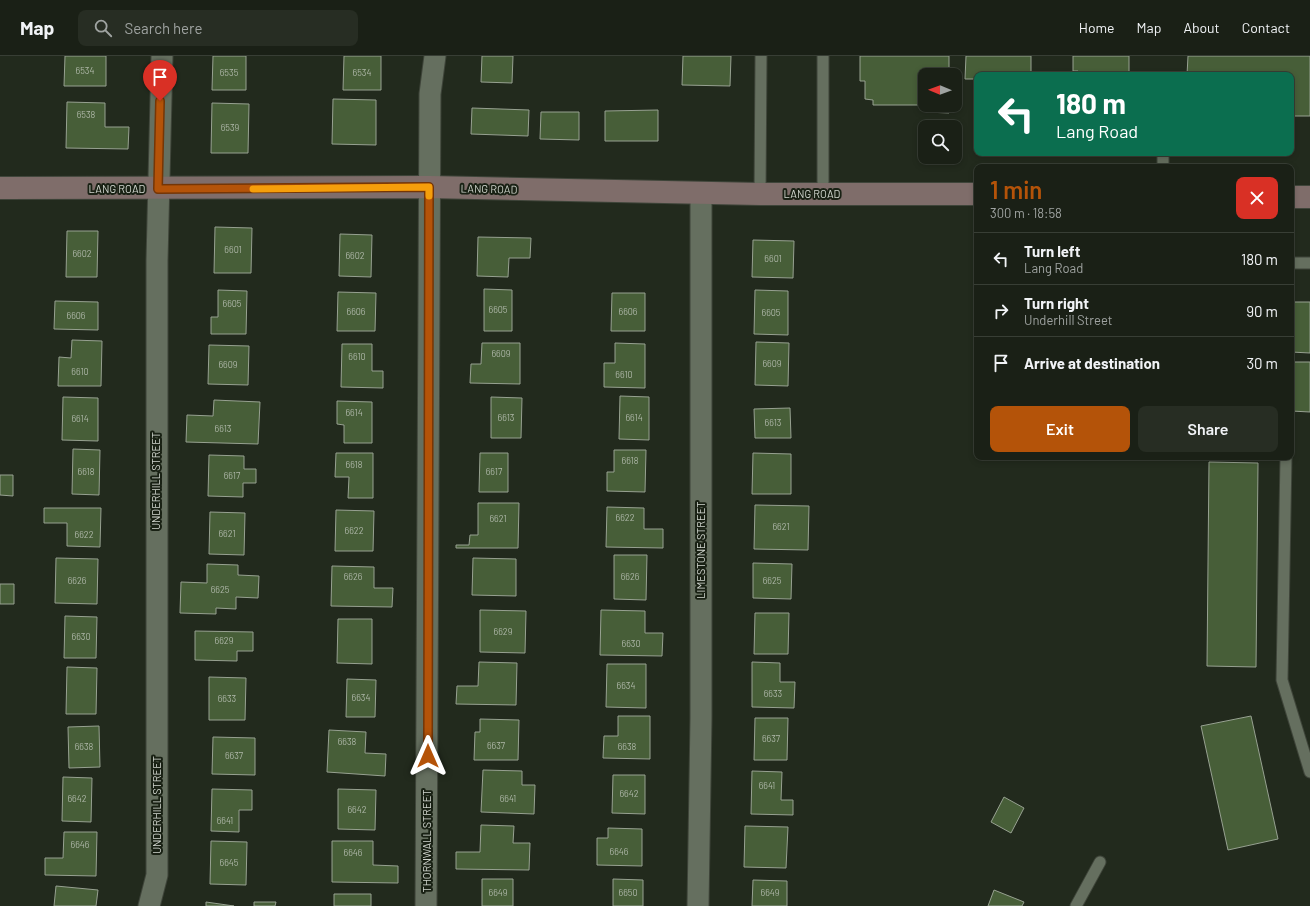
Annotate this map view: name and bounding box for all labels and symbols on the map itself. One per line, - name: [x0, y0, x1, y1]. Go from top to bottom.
- pin: [143, 60, 177, 101]
- house number: 6534: [76, 65, 94, 76]
- house number: 6535: [220, 67, 239, 78]
- house number: 6534: [353, 67, 371, 78]
- north arrow: [918, 68, 962, 112]
- house number: 6538: [77, 109, 96, 120]
- house number: 6539: [221, 122, 240, 133]
- street label: LANG ROAD: [89, 182, 146, 195]
- street label: LANG ROAD: [460, 182, 518, 195]
- street label: LANG ROAD: [784, 187, 841, 200]
- house number: 6601: [224, 244, 242, 255]
- house number: 6602: [72, 248, 92, 259]
- house number: 6602: [345, 250, 365, 261]
- house number: 6601: [764, 253, 782, 264]
- house number: 6605: [223, 298, 242, 309]
- house number: 6605: [489, 304, 508, 315]
- house number: 6606: [347, 306, 366, 317]
- house number: 6606: [619, 306, 638, 317]
- house number: 6605: [762, 307, 781, 318]
- house number: 6606: [67, 310, 86, 321]
- house number: 6609: [491, 348, 511, 359]
- house number: 6610: [348, 351, 366, 362]
- house number: 6609: [762, 358, 782, 369]
- house number: 6609: [218, 359, 238, 370]
- house number: 6610: [71, 366, 89, 377]
- house number: 6610: [615, 369, 633, 380]
- house number: 6614: [345, 407, 363, 418]
- house number: 6613: [498, 412, 515, 423]
- house number: 6614: [625, 412, 643, 423]
- house number: 6614: [71, 413, 89, 424]
- house number: 6613: [765, 417, 782, 428]
- house number: 6613: [215, 423, 232, 434]
- street label: UNDERHILL STREET: [149, 432, 162, 530]
- house number: 6618: [622, 455, 639, 466]
- house number: 6618: [346, 459, 363, 470]
- house number: 6618: [78, 466, 95, 477]
- house number: 6617: [486, 466, 503, 477]
- house number: 6617: [224, 470, 241, 481]
- street label: LIMESTONE STREET: [694, 501, 707, 599]
- house number: 6622: [616, 512, 635, 523]
- house number: 6621: [489, 513, 507, 524]
- house number: 6621: [772, 521, 790, 532]
- house number: 6622: [345, 525, 364, 536]
- house number: 6621: [218, 528, 236, 539]
- house number: 6622: [75, 529, 94, 540]
- house number: 6626: [344, 571, 363, 582]
- house number: 6626: [621, 571, 640, 582]
- house number: 6626: [68, 575, 87, 586]
- house number: 6625: [763, 575, 782, 586]
- house number: 6625: [211, 584, 230, 595]
- house number: 6629: [494, 626, 513, 637]
- house number: 6630: [72, 631, 91, 642]
- house number: 6629: [215, 635, 234, 646]
- house number: 6630: [622, 638, 641, 649]
- house number: 6634: [617, 680, 635, 691]
- house number: 6633: [764, 688, 783, 699]
- house number: 6634: [352, 692, 370, 703]
- house number: 6633: [218, 693, 237, 704]
- house number: 6637: [762, 733, 781, 744]
- position arrow: [407, 735, 449, 777]
- house number: 6638: [338, 736, 357, 747]
- house number: 6637: [487, 740, 506, 751]
- house number: 6638: [75, 741, 94, 752]
- house number: 6638: [618, 741, 637, 752]
- house number: 6637: [225, 750, 244, 761]
- street label: UNDERHILL STREET: [150, 756, 163, 854]
- house number: 6641: [759, 780, 775, 791]
- house number: 6642: [619, 788, 639, 799]
- street label: THORNWALL STREET: [420, 789, 433, 893]
- house number: 6642: [67, 793, 87, 804]
- house number: 6641: [500, 793, 516, 804]
- house number: 6642: [347, 804, 367, 815]
- house number: 6641: [217, 815, 233, 826]
- house number: 6646: [71, 839, 90, 850]
- house number: 6646: [610, 846, 629, 857]
- house number: 6646: [344, 847, 363, 858]
- house number: 6645: [220, 857, 239, 868]
- house number: 6649: [489, 887, 508, 898]
- house number: 6650: [619, 887, 637, 898]
- house number: 6649: [761, 887, 780, 898]

